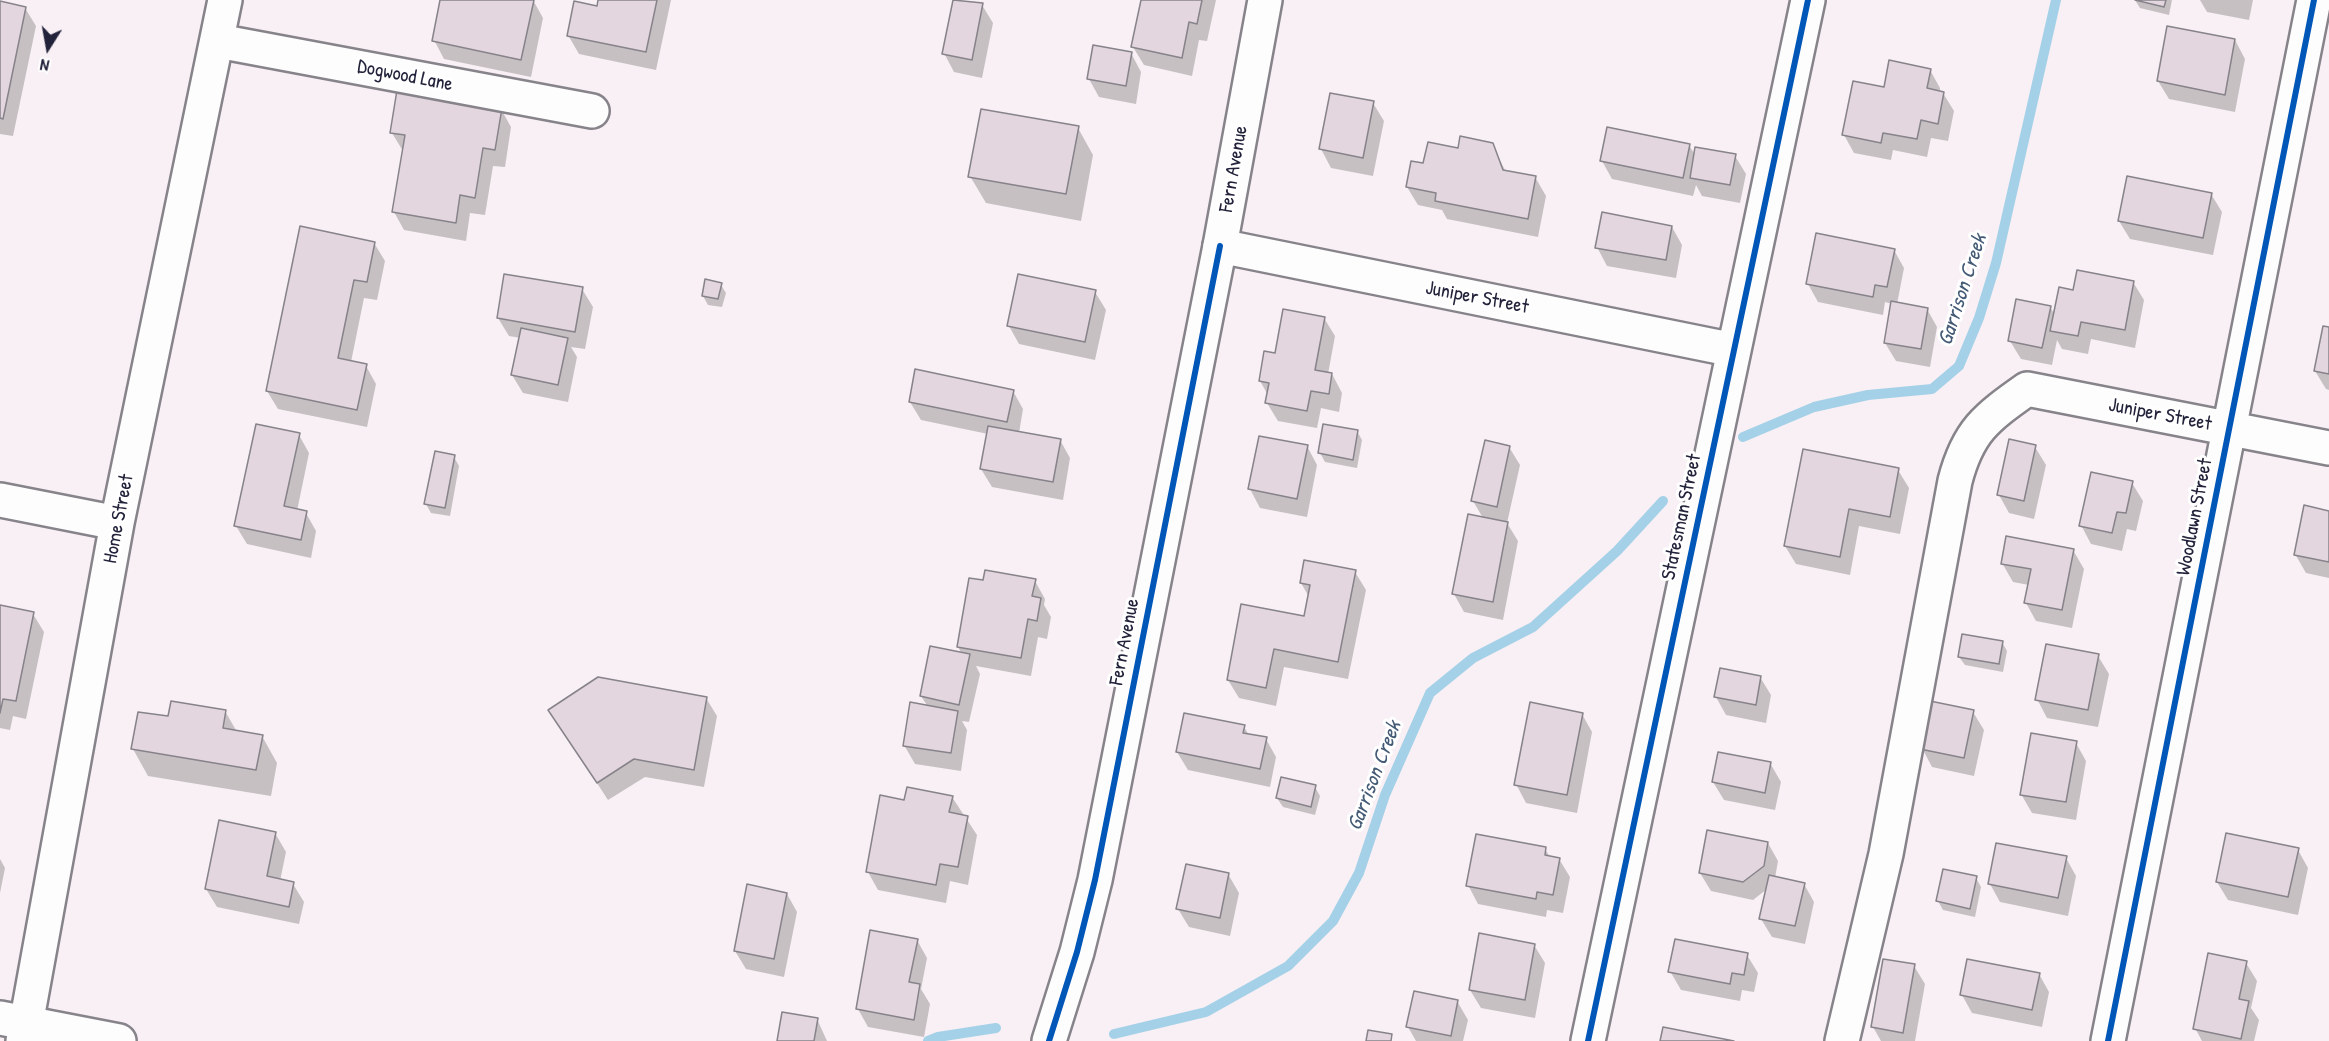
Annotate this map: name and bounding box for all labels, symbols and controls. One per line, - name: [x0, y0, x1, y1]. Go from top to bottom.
- north arrow: [18, 18, 78, 78]
- text: N: [38, 54, 51, 77]
- street label: Dogwood Lane: [355, 55, 455, 97]
- street label: Fern Avenue: [1215, 124, 1253, 214]
- water label: Garrison Creek: [1933, 231, 1993, 349]
- street label: Juniper Street: [1424, 276, 1530, 320]
- street label: Juniper Street: [2107, 393, 2213, 437]
- street label: Statesman Street: [1657, 452, 1707, 582]
- street label: Woodlawn Street: [2172, 456, 2218, 578]
- street label: Home Street: [99, 472, 139, 566]
- street label: Fern Avenue: [1105, 597, 1145, 687]
- water label: Garrison Creek: [1343, 718, 1407, 834]

